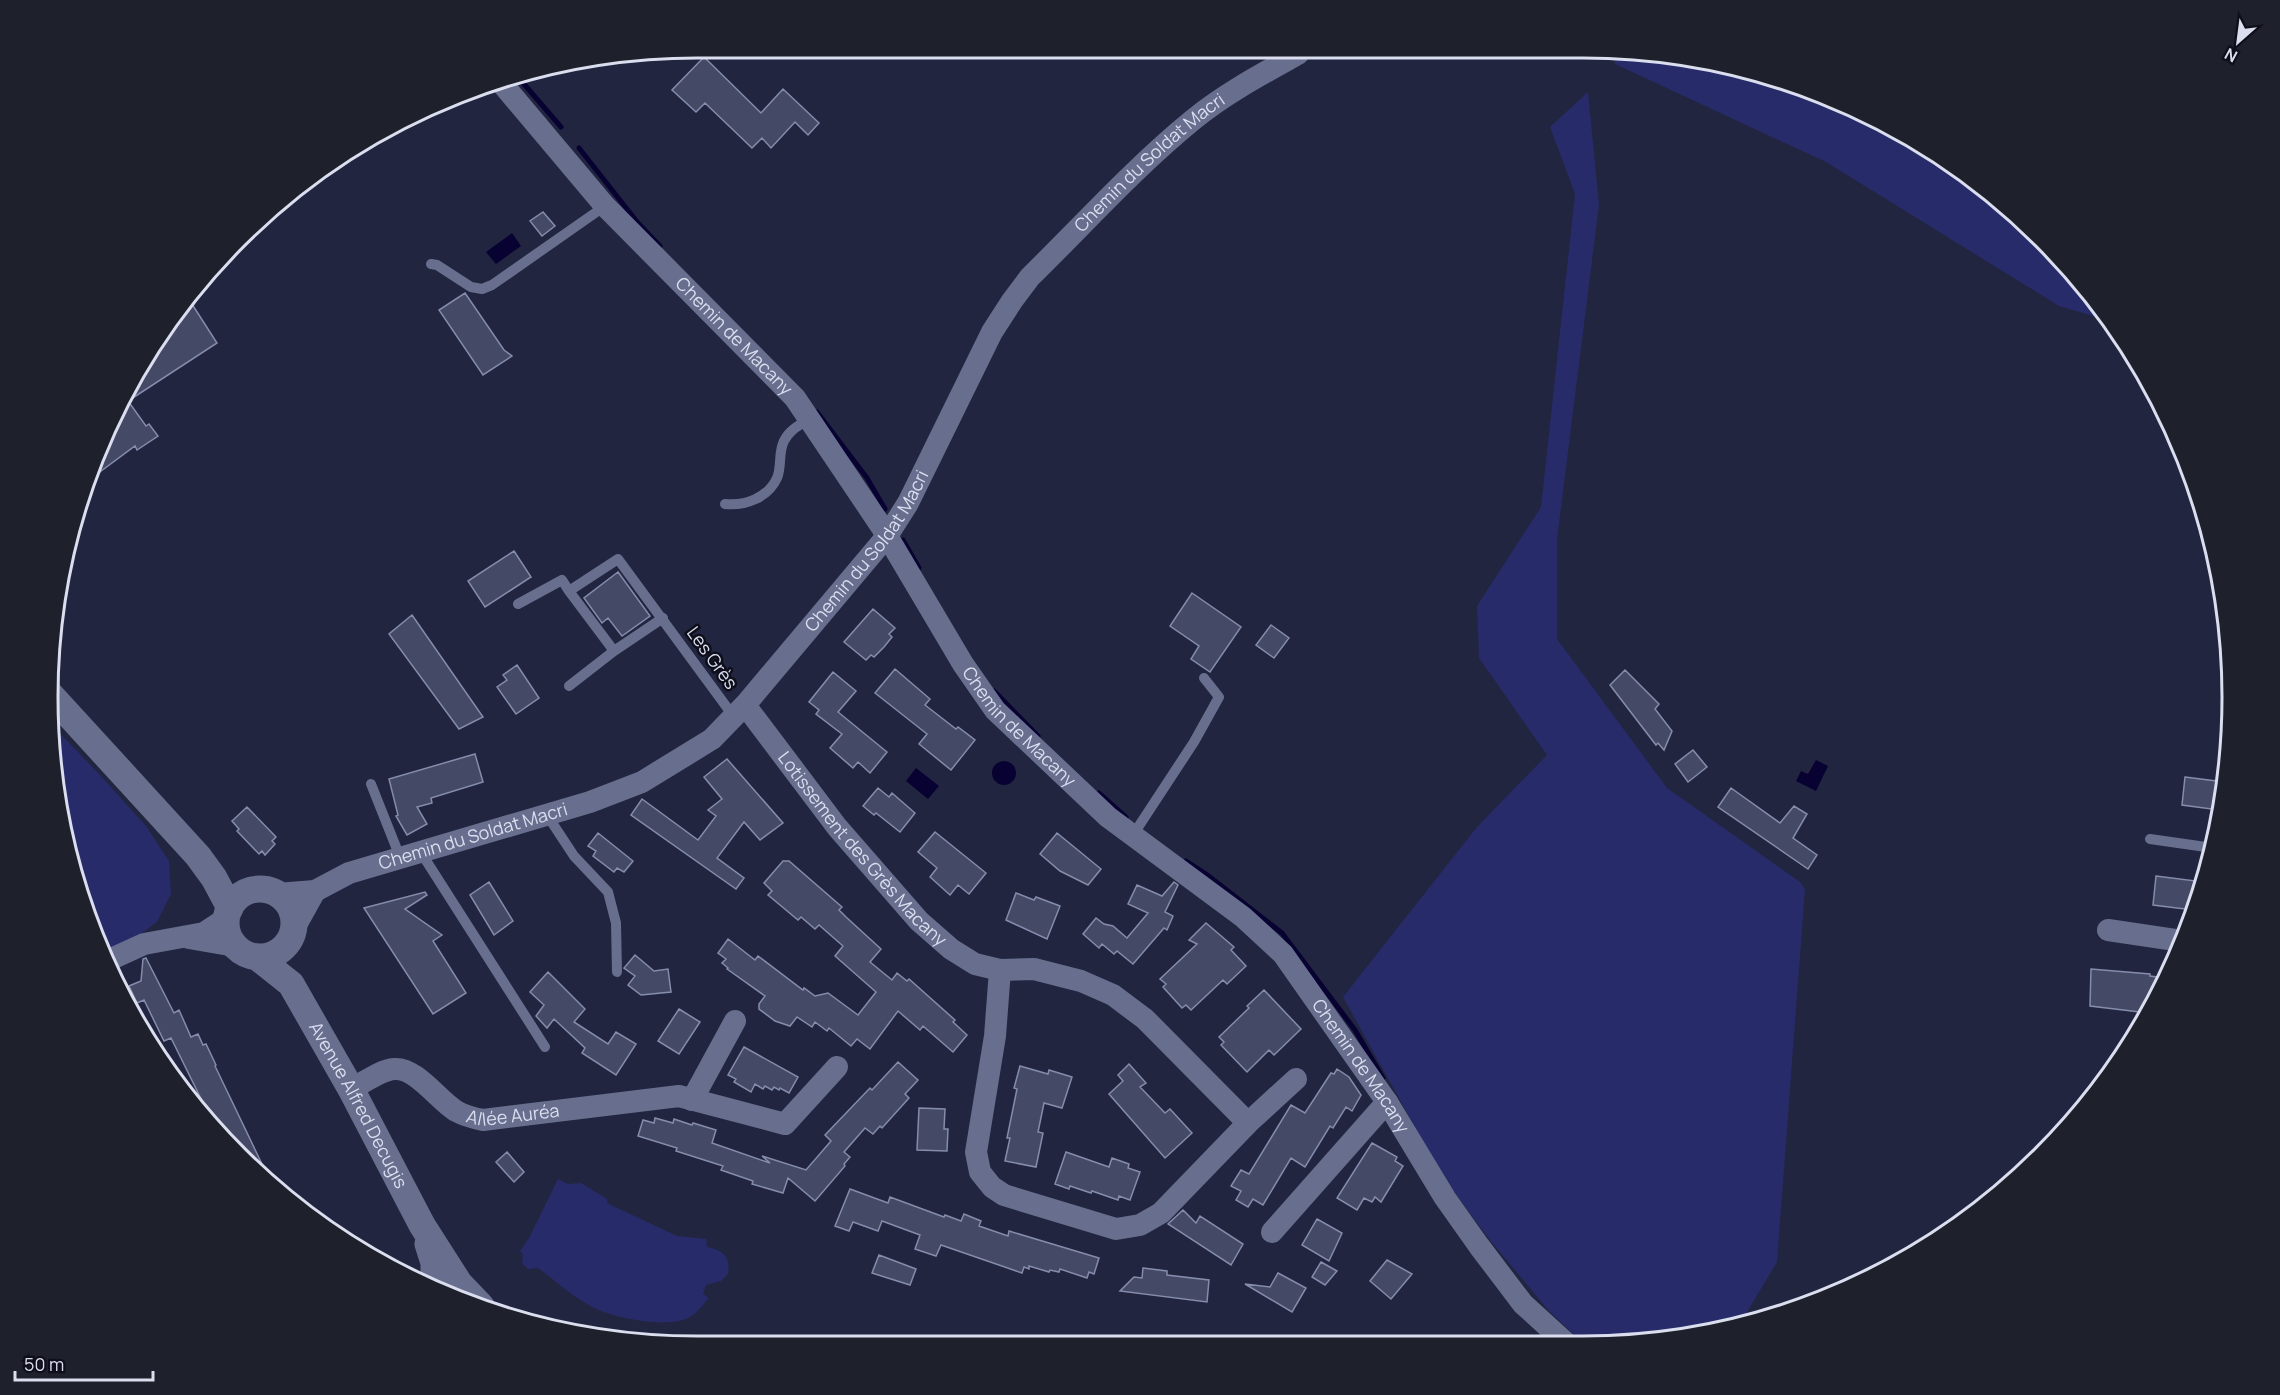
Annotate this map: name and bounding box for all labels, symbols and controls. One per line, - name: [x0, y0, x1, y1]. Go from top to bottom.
- north arrow: [2208, 12, 2268, 72]
- text: N: [2221, 43, 2241, 68]
- street label: Chemin du Soldat Macri: [1068, 87, 1229, 237]
- street label: Chemin de Macany: [671, 271, 799, 400]
- street label: Chemin du Soldat Macri: [799, 466, 933, 636]
- street label: Les Grès: [682, 621, 744, 694]
- street label: Chemin de Macany: [957, 661, 1082, 792]
- street label: Lotissement des Grès Macany: [773, 746, 953, 951]
- street label: Chemin du Soldat Macri: [376, 796, 570, 875]
- street label: Chemin de Macany: [1307, 994, 1416, 1137]
- street label: Avenue Alfred Decugis: [304, 1017, 414, 1192]
- street label: Allée Auréa: [464, 1098, 561, 1131]
- scale bar: [15, 1344, 153, 1382]
- text: 50 m: [24, 1352, 64, 1376]

